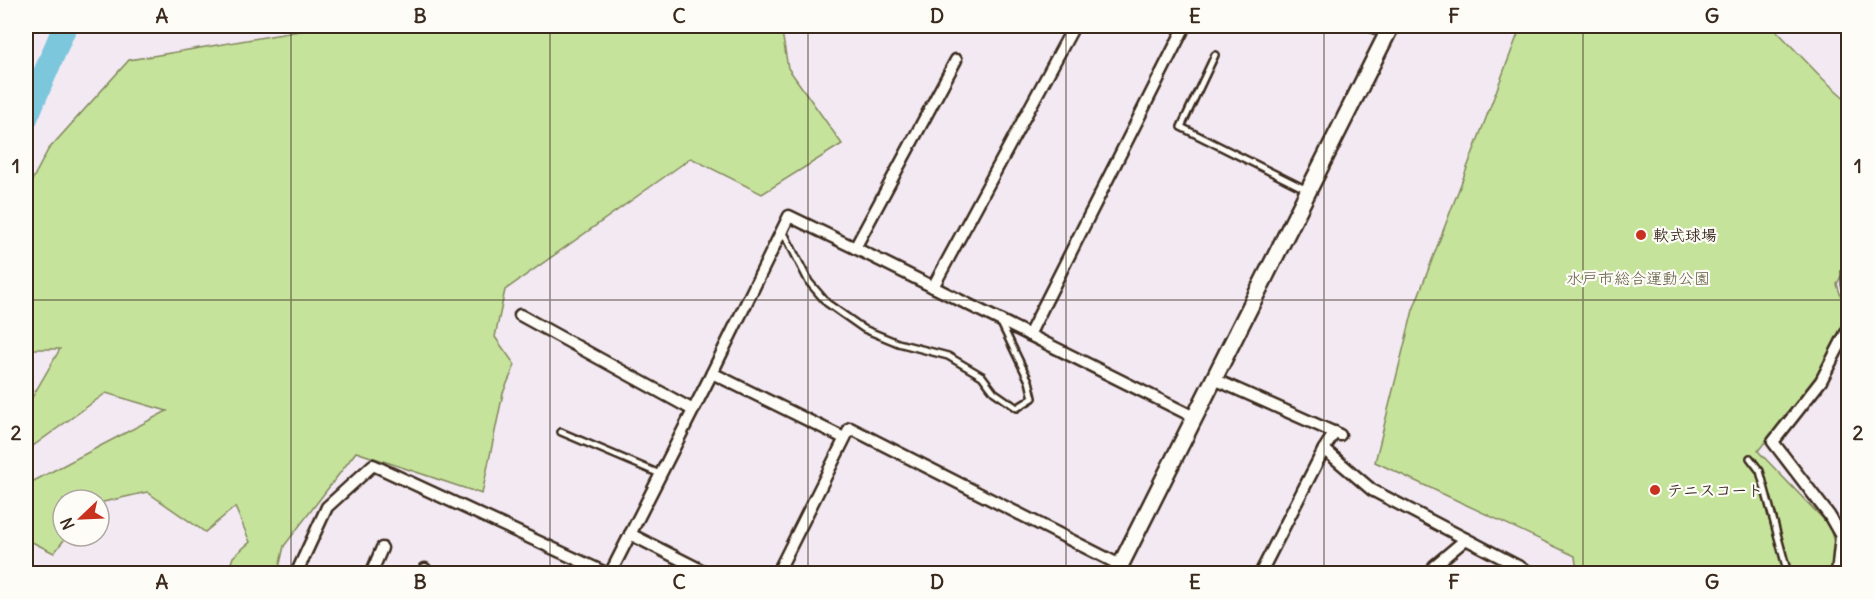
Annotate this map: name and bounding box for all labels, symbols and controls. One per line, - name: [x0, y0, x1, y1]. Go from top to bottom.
- text: A: [156, 3, 169, 28]
- text: B: [413, 3, 427, 28]
- text: C: [672, 3, 686, 28]
- text: D: [930, 3, 944, 28]
- text: E: [1189, 3, 1201, 28]
- text: F: [1448, 3, 1460, 28]
- text: G: [1705, 3, 1719, 28]
- text: 1: [12, 153, 20, 178]
- text: 1: [1854, 153, 1862, 178]
- place label: 軟式球場: [1653, 225, 1717, 245]
- marker: 軟式球場: [1634, 228, 1648, 242]
- park label: 水戸市総合運動公園: [1566, 268, 1710, 288]
- text: 2: [11, 420, 22, 445]
- text: 2: [1853, 420, 1864, 445]
- place label: テニスコート: [1667, 480, 1763, 500]
- marker: テニスコート: [1648, 483, 1662, 497]
- north arrow: [51, 488, 111, 548]
- text: N: [56, 515, 79, 533]
- text: A: [156, 569, 169, 594]
- text: B: [413, 569, 427, 594]
- text: C: [672, 569, 686, 594]
- text: D: [930, 569, 944, 594]
- text: E: [1189, 569, 1201, 594]
- text: F: [1448, 569, 1460, 594]
- text: G: [1705, 569, 1719, 594]

